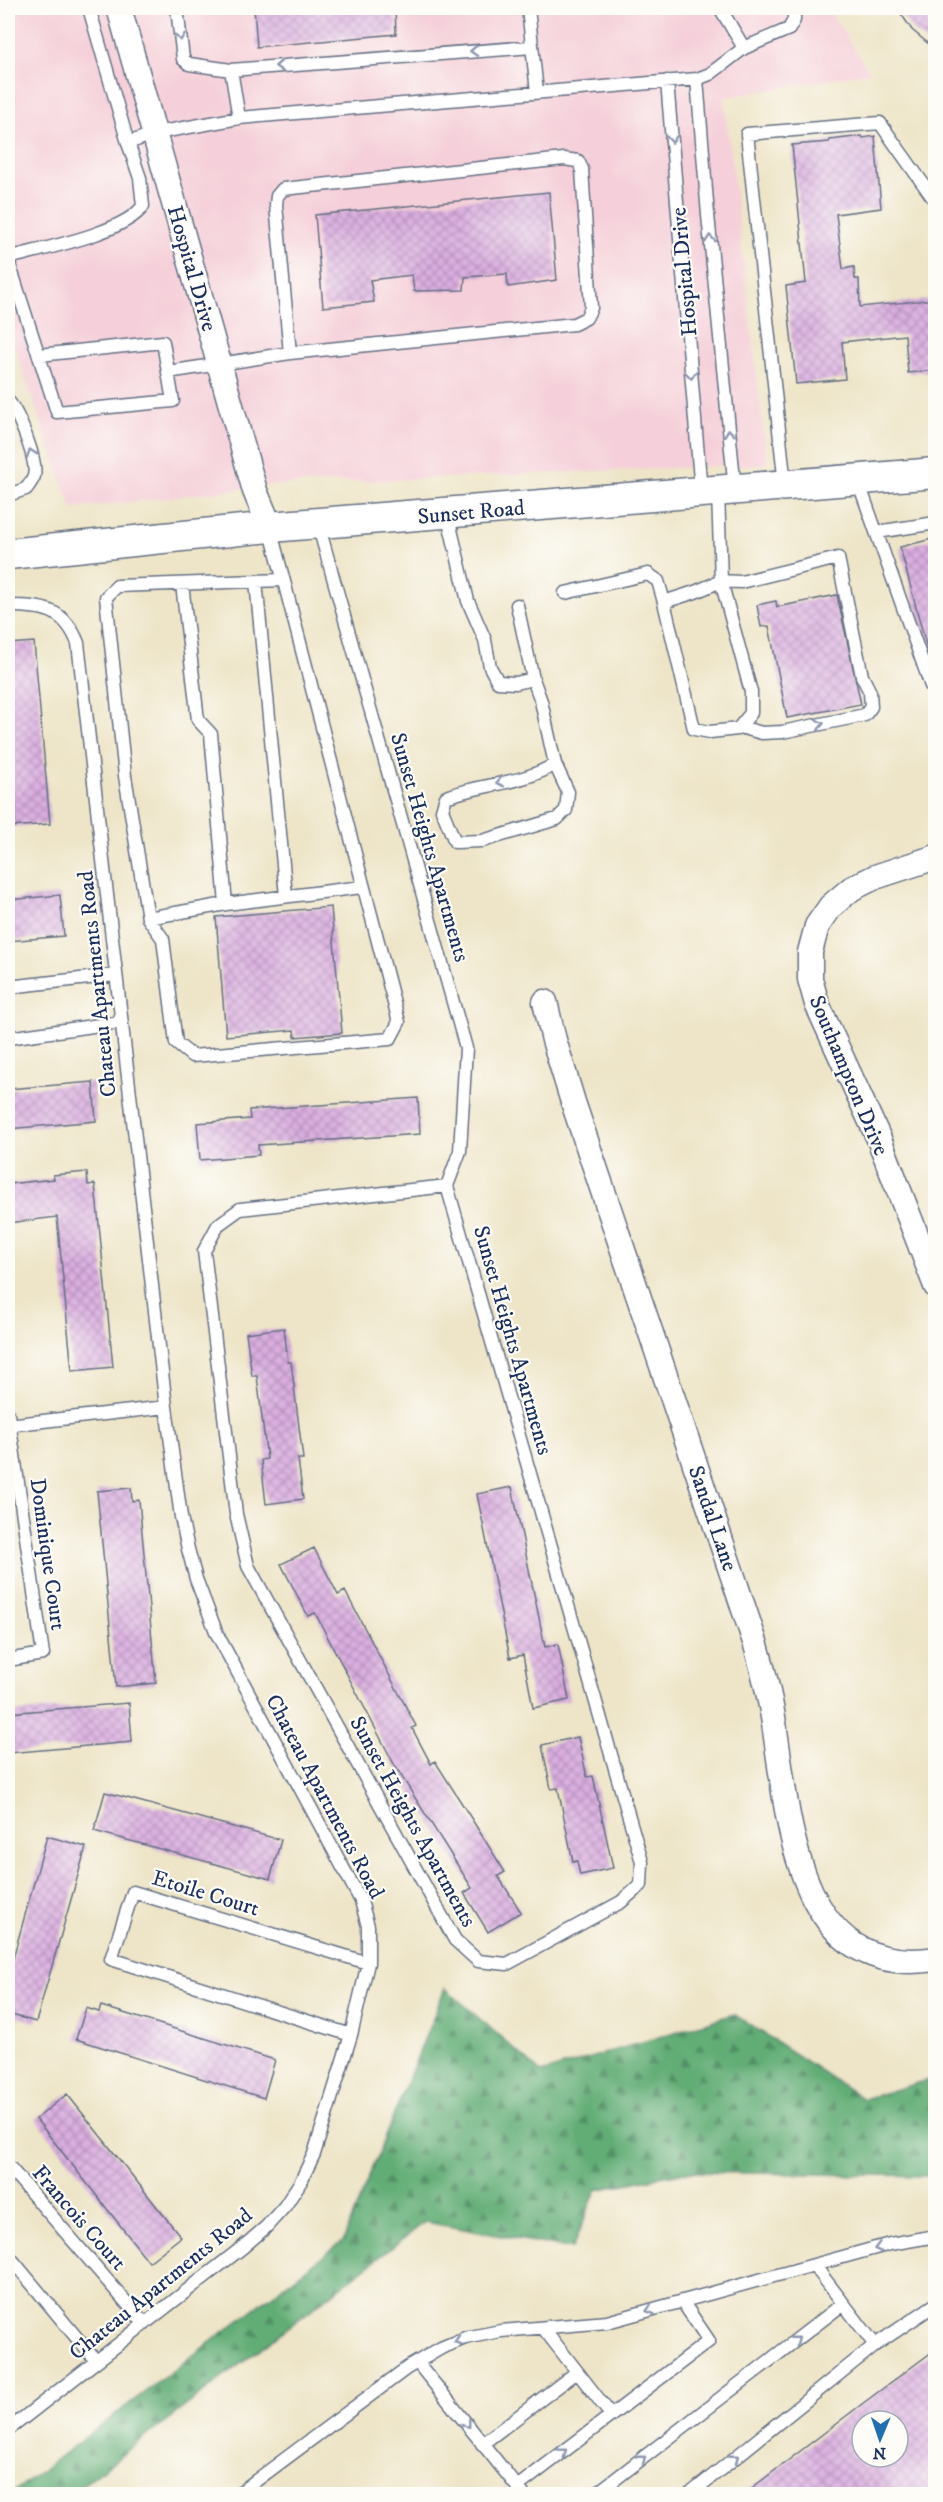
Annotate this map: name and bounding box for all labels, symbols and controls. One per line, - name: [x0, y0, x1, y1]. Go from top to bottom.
- one-way arrow: [173, 33, 186, 42]
- one-way arrow: [469, 44, 478, 57]
- one-way arrow: [275, 59, 284, 72]
- one-way arrow: [665, 135, 678, 144]
- street label: Hospital Drive: [161, 202, 222, 334]
- street label: Hospital Drive: [665, 206, 704, 338]
- one-way arrow: [704, 234, 717, 243]
- one-way arrow: [684, 371, 697, 380]
- one-way arrow: [723, 428, 736, 437]
- one-way arrow: [25, 448, 38, 459]
- street label: Sunset Road: [416, 494, 526, 531]
- one-way arrow: [815, 718, 825, 731]
- street label: Sunset Heights Apartments: [384, 730, 475, 965]
- one-way arrow: [496, 775, 506, 788]
- street label: Chateau Apartments Road: [72, 869, 123, 1098]
- street label: Southampton Drive: [803, 991, 895, 1160]
- street label: Sunset Heights Apartments: [467, 1223, 558, 1458]
- street label: Sandal Lane: [682, 1462, 743, 1575]
- street label: Dominique Court: [24, 1477, 72, 1632]
- street label: Chateau Apartments Road: [259, 1690, 390, 1904]
- street label: Sunset Heights Apartments: [343, 1712, 482, 1932]
- street label: Etoile Court: [149, 1864, 262, 1923]
- street label: Francois Court: [26, 2160, 132, 2276]
- street label: Chateau Apartments Road: [64, 2202, 258, 2366]
- one-way arrow: [873, 2240, 883, 2253]
- one-way arrow: [645, 2303, 656, 2315]
- one-way arrow: [453, 2334, 464, 2347]
- one-way arrow: [789, 2336, 800, 2347]
- north arrow: [850, 2409, 910, 2469]
- one-way arrow: [459, 2417, 470, 2428]
- text: N: [873, 2443, 886, 2463]
- one-way arrow: [557, 2448, 568, 2459]
- one-way arrow: [728, 2454, 739, 2465]
- one-way arrow: [635, 2455, 646, 2466]

